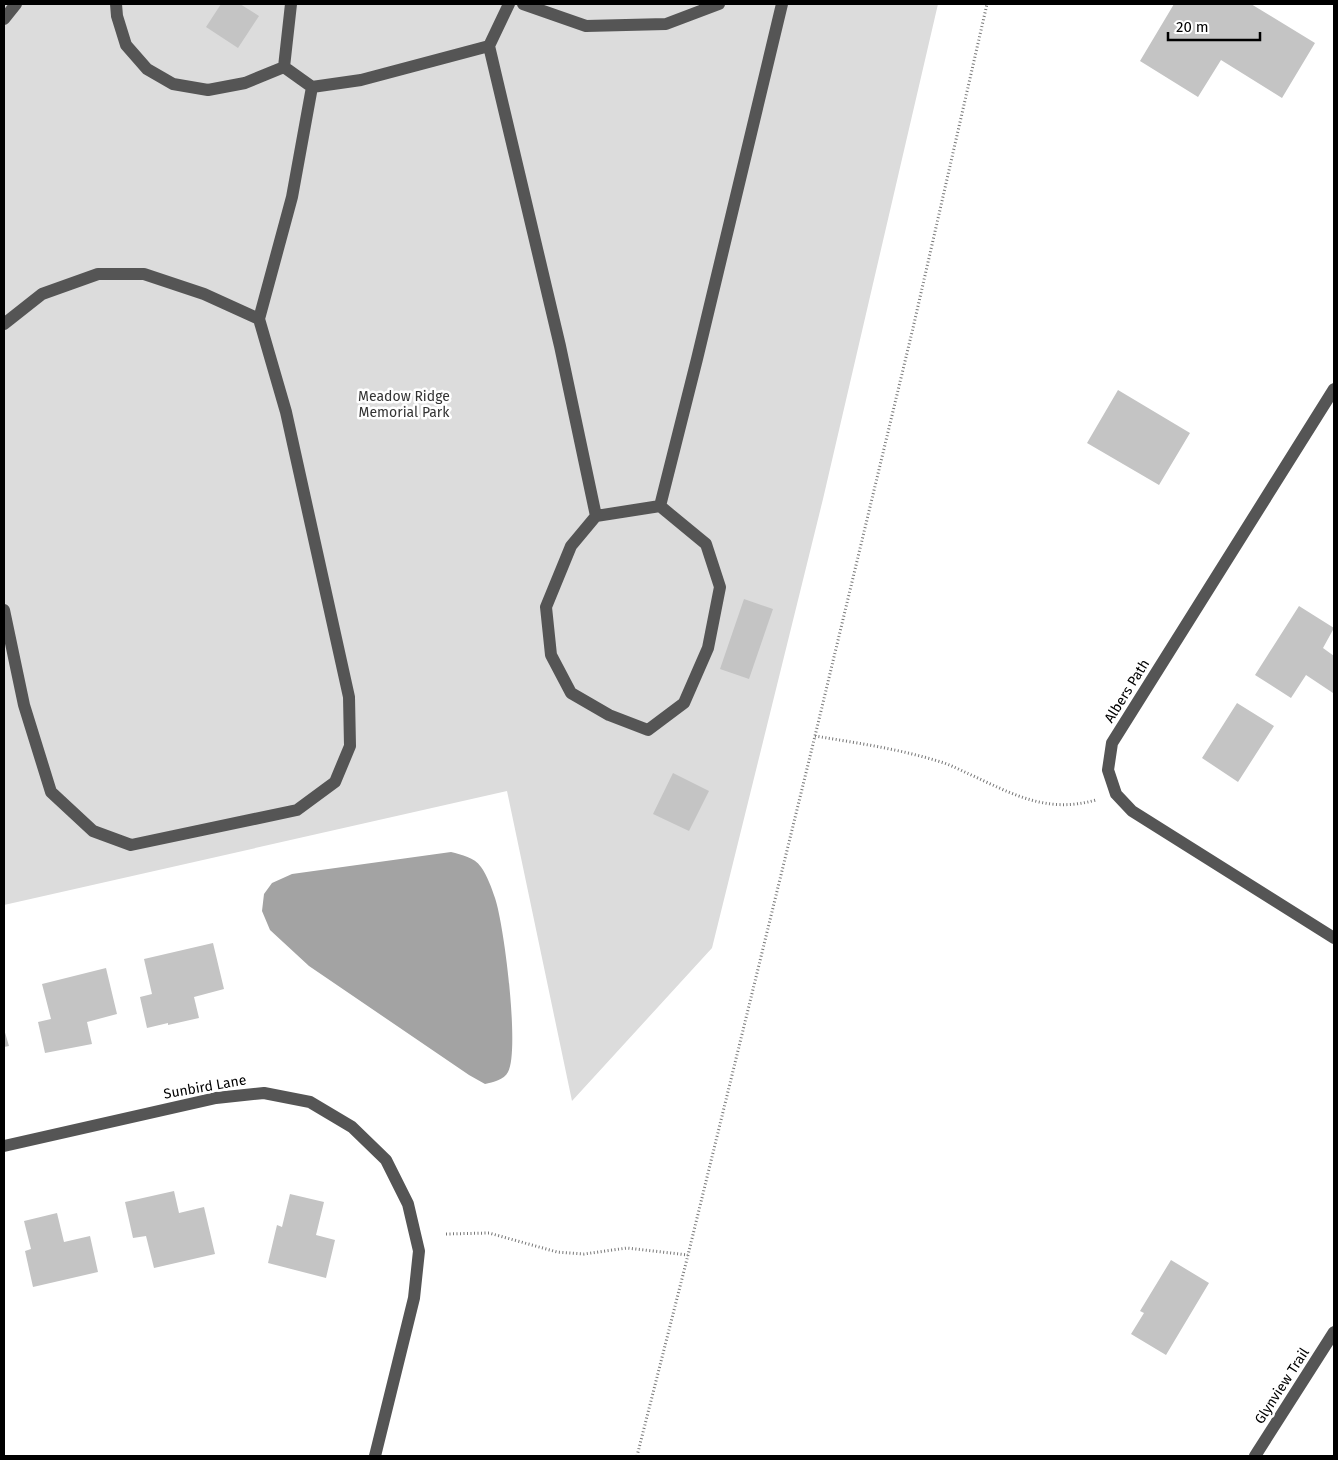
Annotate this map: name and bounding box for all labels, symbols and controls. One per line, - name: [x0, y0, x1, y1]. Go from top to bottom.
- scale bar: [1168, 10, 1260, 42]
- text: 20 m: [1176, 18, 1209, 36]
- park label: Meadow Ridge Memorial Park: [358, 388, 450, 421]
- street label: Albers Path: [1101, 656, 1153, 726]
- street label: Sunbird Lane: [162, 1071, 248, 1103]
- street label: Glynview Trail: [1251, 1345, 1313, 1427]

